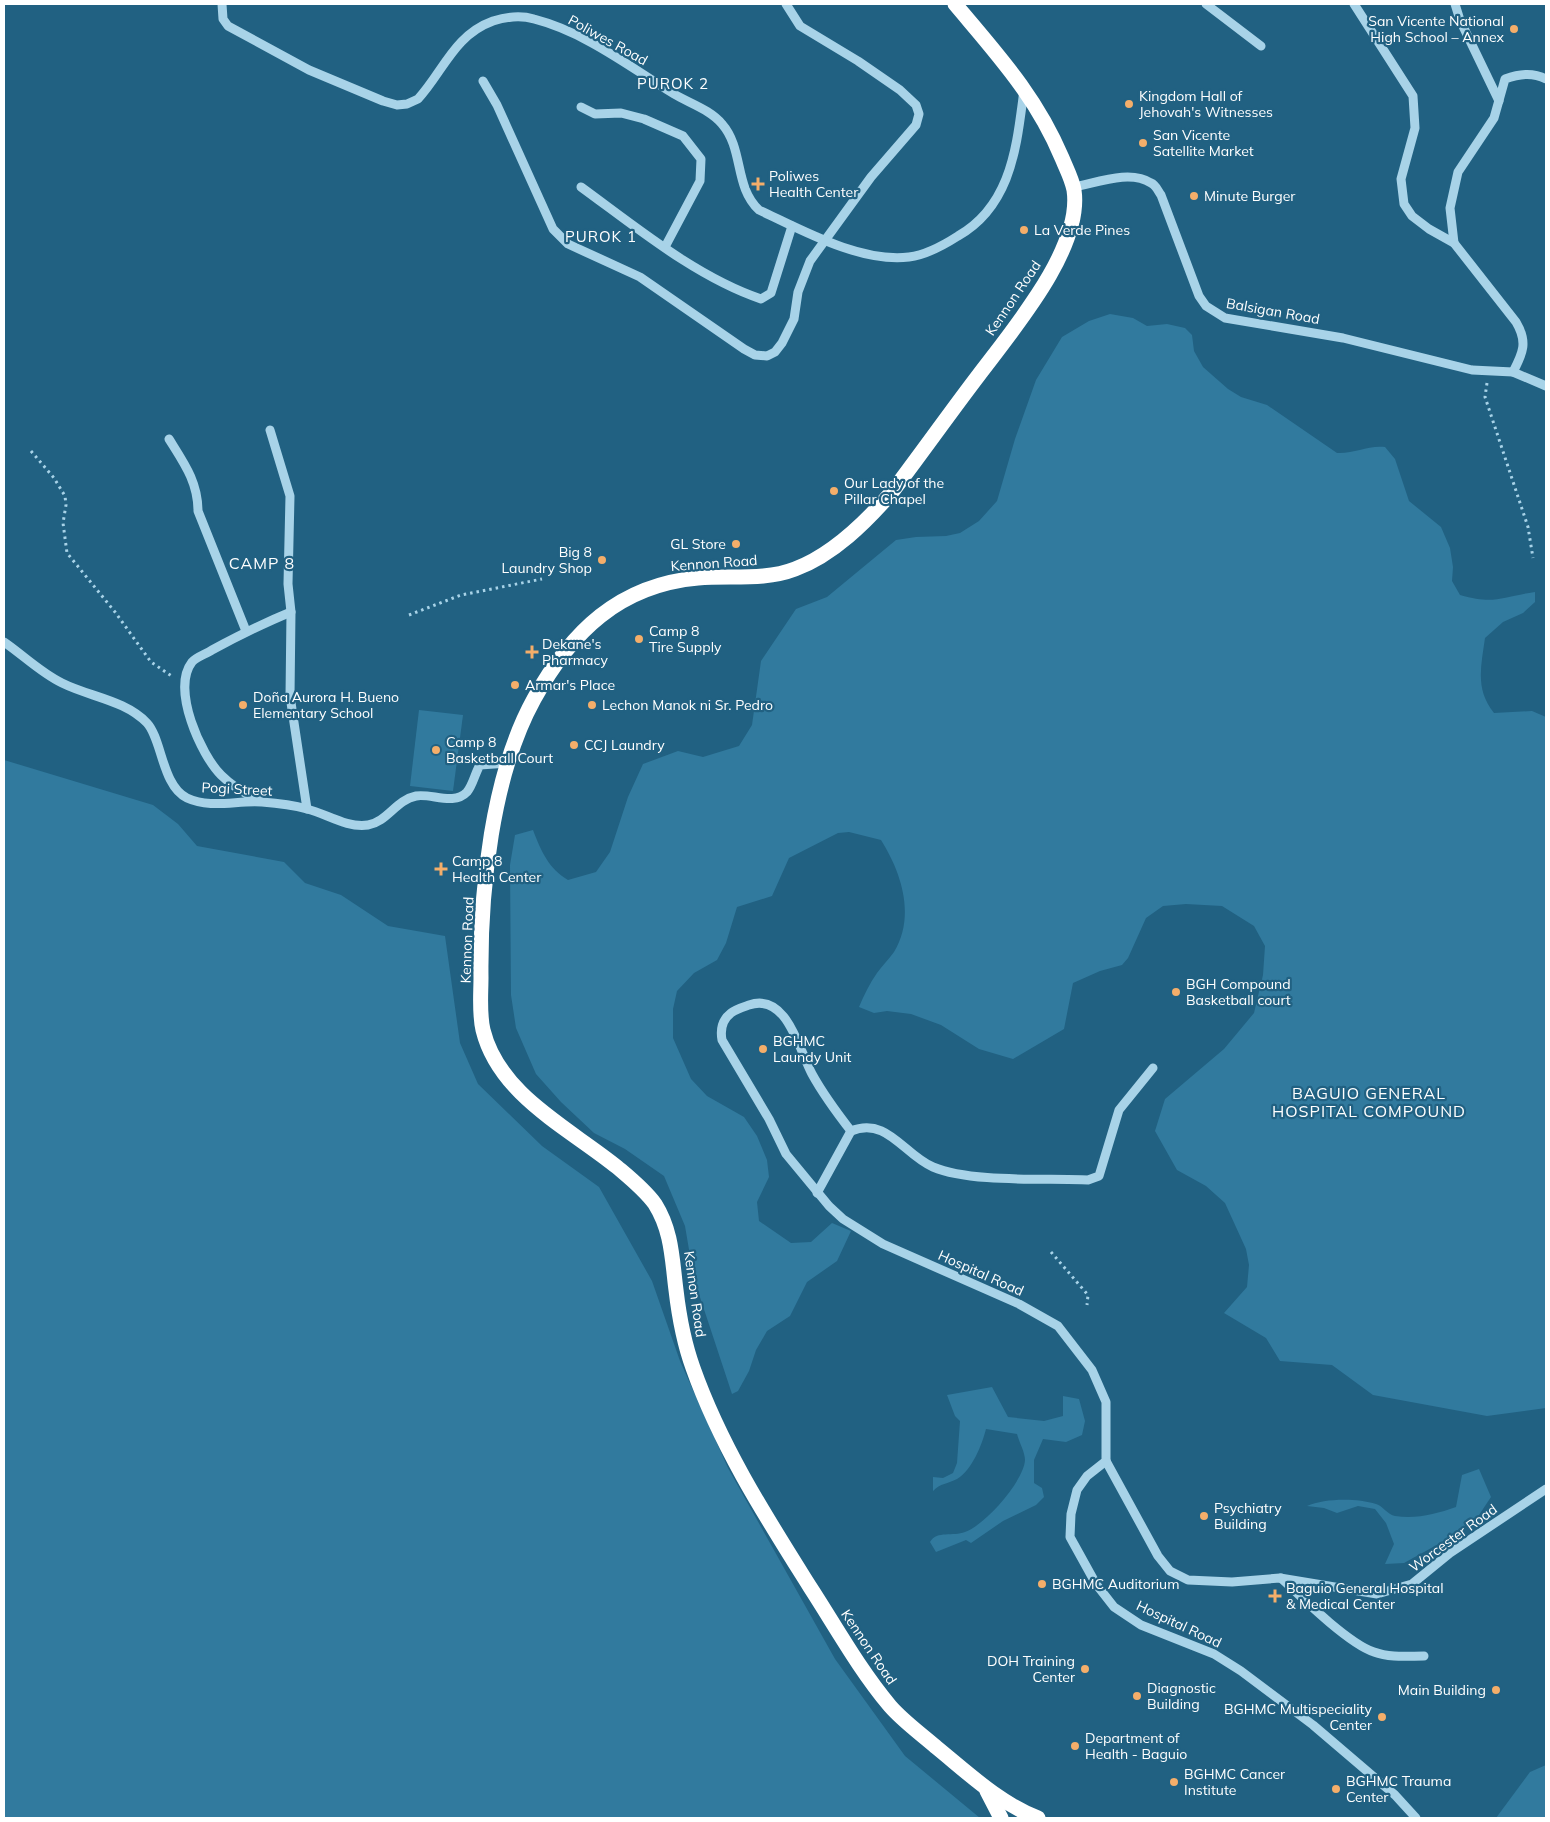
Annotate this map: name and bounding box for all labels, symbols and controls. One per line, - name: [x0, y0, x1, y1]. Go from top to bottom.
- street label: Poliwes Road: [565, 11, 651, 69]
- place label: San Vicente National High School – Annex: [1368, 12, 1504, 46]
- marker: San Vicente National High School – Annex: [1508, 23, 1520, 35]
- district label: PUROK 2: [637, 74, 709, 93]
- place label: Kingdom Hall of Jehovah's Witnesses: [1139, 87, 1273, 121]
- marker: Kingdom Hall of Jehovah's Witnesses: [1123, 98, 1135, 110]
- place label: San Vicente Satellite Market: [1153, 126, 1254, 160]
- marker: San Vicente Satellite Market: [1137, 137, 1149, 149]
- place label: Poliwes Health Center: [769, 167, 859, 201]
- marker: Poliwes Health Center: [751, 177, 765, 191]
- place label: Minute Burger: [1204, 187, 1296, 205]
- marker: Minute Burger: [1188, 190, 1200, 202]
- place label: La Verde Pines: [1034, 221, 1130, 239]
- marker: La Verde Pines: [1018, 224, 1030, 236]
- district label: PUROK 1: [565, 227, 637, 246]
- street label: Kennon Road: [981, 257, 1045, 339]
- street label: Balsigan Road: [1225, 294, 1321, 328]
- place label: Our Lady of the Pillar Chapel: [844, 474, 944, 508]
- marker: Our Lady of the Pillar Chapel: [828, 485, 840, 497]
- place label: GL Store: [670, 535, 726, 553]
- marker: GL Store: [730, 538, 742, 550]
- place label: Big 8 Laundry Shop: [501, 543, 592, 577]
- street label: Kennon Road: [670, 551, 758, 575]
- district label: CAMP 8: [229, 553, 295, 573]
- marker: Big 8 Laundry Shop: [596, 554, 608, 566]
- place label: Camp 8 Tire Supply: [649, 622, 722, 656]
- marker: Camp 8 Tire Supply: [633, 633, 645, 645]
- place label: Dekane's Pharmacy: [542, 635, 608, 669]
- marker: Dekane's Pharmacy: [526, 646, 538, 658]
- place label: Armar's Place: [525, 676, 615, 694]
- marker: Armar's Place: [509, 679, 521, 691]
- place label: Doña Aurora H. Bueno Elementary School: [253, 688, 399, 722]
- place label: Lechon Manok ni Sr. Pedro: [602, 696, 773, 714]
- marker: Doña Aurora H. Bueno Elementary School: [237, 699, 249, 711]
- marker: Lechon Manok ni Sr. Pedro: [586, 699, 598, 711]
- place label: Camp 8 Basketball Court: [446, 733, 553, 767]
- place label: CCJ Laundry: [584, 736, 665, 754]
- marker: CCJ Laundry: [568, 739, 580, 751]
- marker: Camp 8 Basketball Court: [430, 744, 442, 756]
- street label: Pogi Street: [201, 778, 273, 800]
- place label: Camp 8 Health Center: [452, 852, 542, 886]
- marker: Camp 8 Health Center: [434, 862, 448, 876]
- street label: Kennon Road: [456, 896, 478, 984]
- place label: BGH Compound Basketball court: [1186, 975, 1291, 1009]
- marker: BGH Compound Basketball court: [1170, 986, 1182, 998]
- place label: BGHMC Laundy Unit: [773, 1032, 852, 1066]
- marker: BGHMC Laundy Unit: [757, 1043, 769, 1055]
- district label: BAGUIO GENERAL HOSPITAL COMPOUND: [1272, 1083, 1466, 1121]
- street label: Hospital Road: [935, 1246, 1027, 1300]
- street label: Kennon Road: [680, 1250, 710, 1338]
- place label: Psychiatry Building: [1214, 1499, 1282, 1533]
- street label: Worcester Road: [1405, 1500, 1501, 1576]
- marker: Psychiatry Building: [1198, 1510, 1210, 1522]
- place label: BGHMC Auditorium: [1052, 1575, 1179, 1593]
- marker: BGHMC Auditorium: [1036, 1578, 1048, 1590]
- place label: Baguio General Hospital & Medical Center: [1286, 1579, 1444, 1613]
- marker: Baguio General Hospital & Medical Center: [1268, 1589, 1282, 1603]
- street label: Hospital Road: [1133, 1596, 1225, 1652]
- street label: Kennon Road: [837, 1606, 901, 1688]
- place label: DOH Training Center: [987, 1652, 1076, 1686]
- marker: DOH Training Center: [1079, 1663, 1091, 1675]
- place label: Diagnostic Building: [1147, 1679, 1216, 1713]
- place label: Main Building: [1398, 1681, 1486, 1699]
- marker: Main Building: [1490, 1684, 1502, 1696]
- marker: Diagnostic Building: [1131, 1690, 1143, 1702]
- place label: BGHMC Multispeciality Center: [1224, 1700, 1373, 1734]
- marker: BGHMC Multispeciality Center: [1376, 1711, 1388, 1723]
- place label: Department of Health - Baguio: [1085, 1729, 1187, 1763]
- marker: Department of Health - Baguio: [1069, 1740, 1081, 1752]
- place label: BGHMC Cancer Institute: [1184, 1765, 1286, 1799]
- place label: BGHMC Trauma Center: [1346, 1772, 1451, 1806]
- marker: BGHMC Cancer Institute: [1168, 1776, 1180, 1788]
- marker: BGHMC Trauma Center: [1330, 1783, 1342, 1795]

